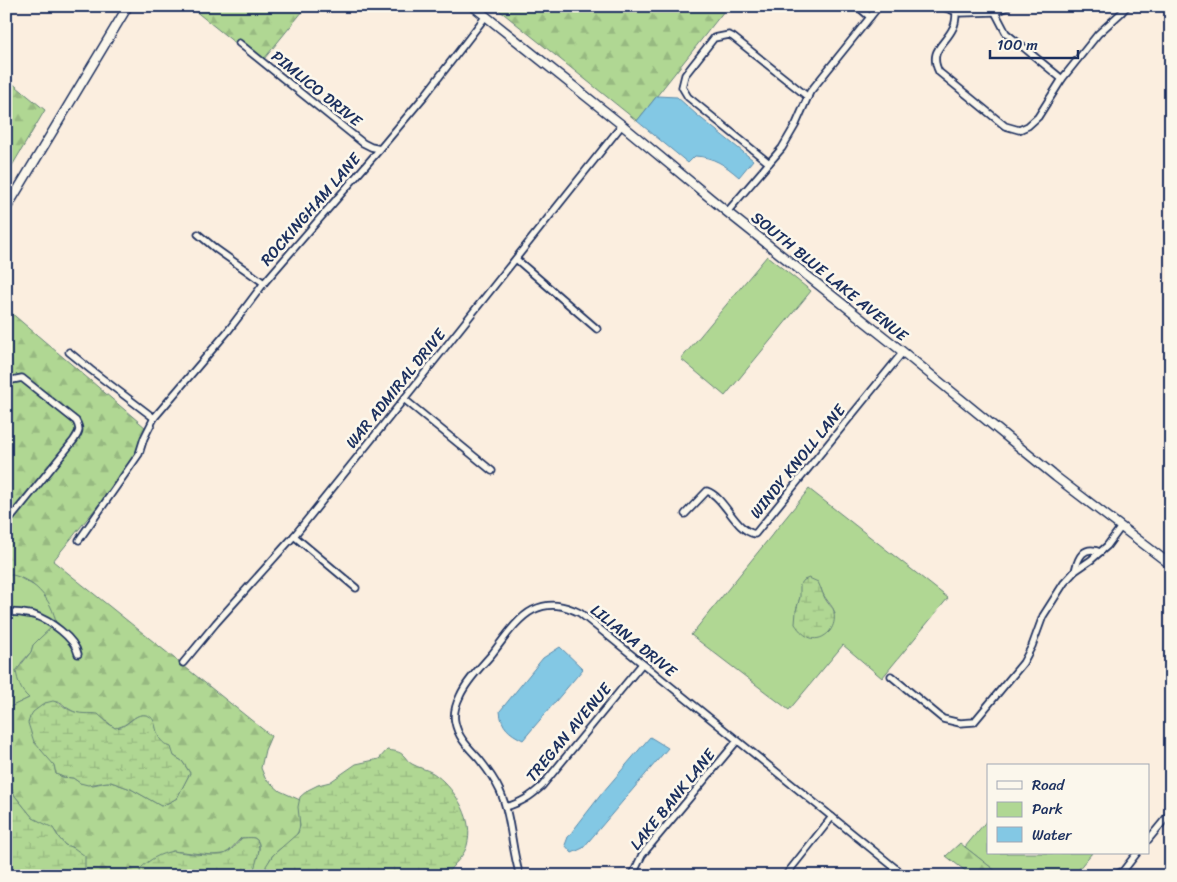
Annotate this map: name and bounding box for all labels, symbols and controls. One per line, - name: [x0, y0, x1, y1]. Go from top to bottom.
- scale bar: [990, 28, 1077, 60]
- text: 100 m: [997, 32, 1038, 58]
- street label: PIMLICO DRIVE: [265, 42, 370, 135]
- street label: ROCKINGHAM LANE: [253, 145, 369, 273]
- street label: SOUTH BLUE LAKE AVENUE: [745, 204, 916, 350]
- street label: WAR ADMIRAL DRIVE: [338, 321, 454, 455]
- street label: WINDY KNOLL LANE: [742, 397, 854, 525]
- street label: LILIANA DRIVE: [584, 596, 684, 685]
- street label: TREGAN AVENUE: [518, 675, 620, 789]
- street label: LAKE BANK LANE: [622, 741, 723, 857]
- legend: [987, 764, 1150, 854]
- text: Road: [1032, 772, 1065, 798]
- text: Park: [1032, 796, 1063, 822]
- text: Water: [1032, 822, 1072, 848]

